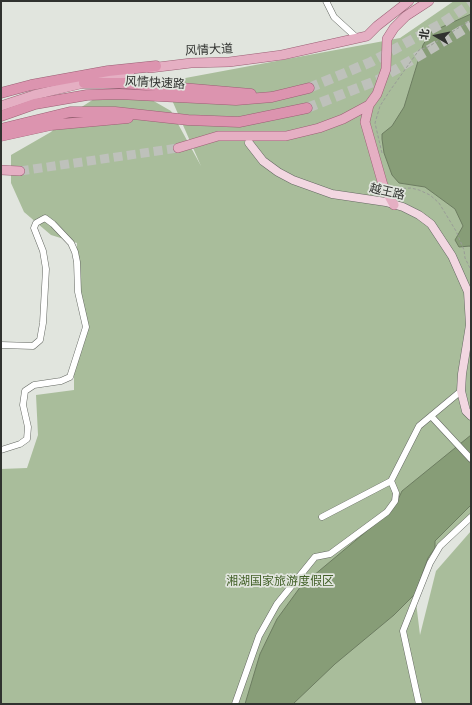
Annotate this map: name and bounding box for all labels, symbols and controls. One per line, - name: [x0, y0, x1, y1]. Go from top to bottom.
- north arrow: [416, 16, 456, 56]
- text: 北: [416, 28, 432, 41]
- street label: 风情大道: [185, 42, 233, 58]
- street label: 风情快速路: [125, 74, 185, 92]
- street label: 越王路: [368, 181, 406, 203]
- park label: 湘湖国家旅游度假区: [226, 574, 334, 588]

